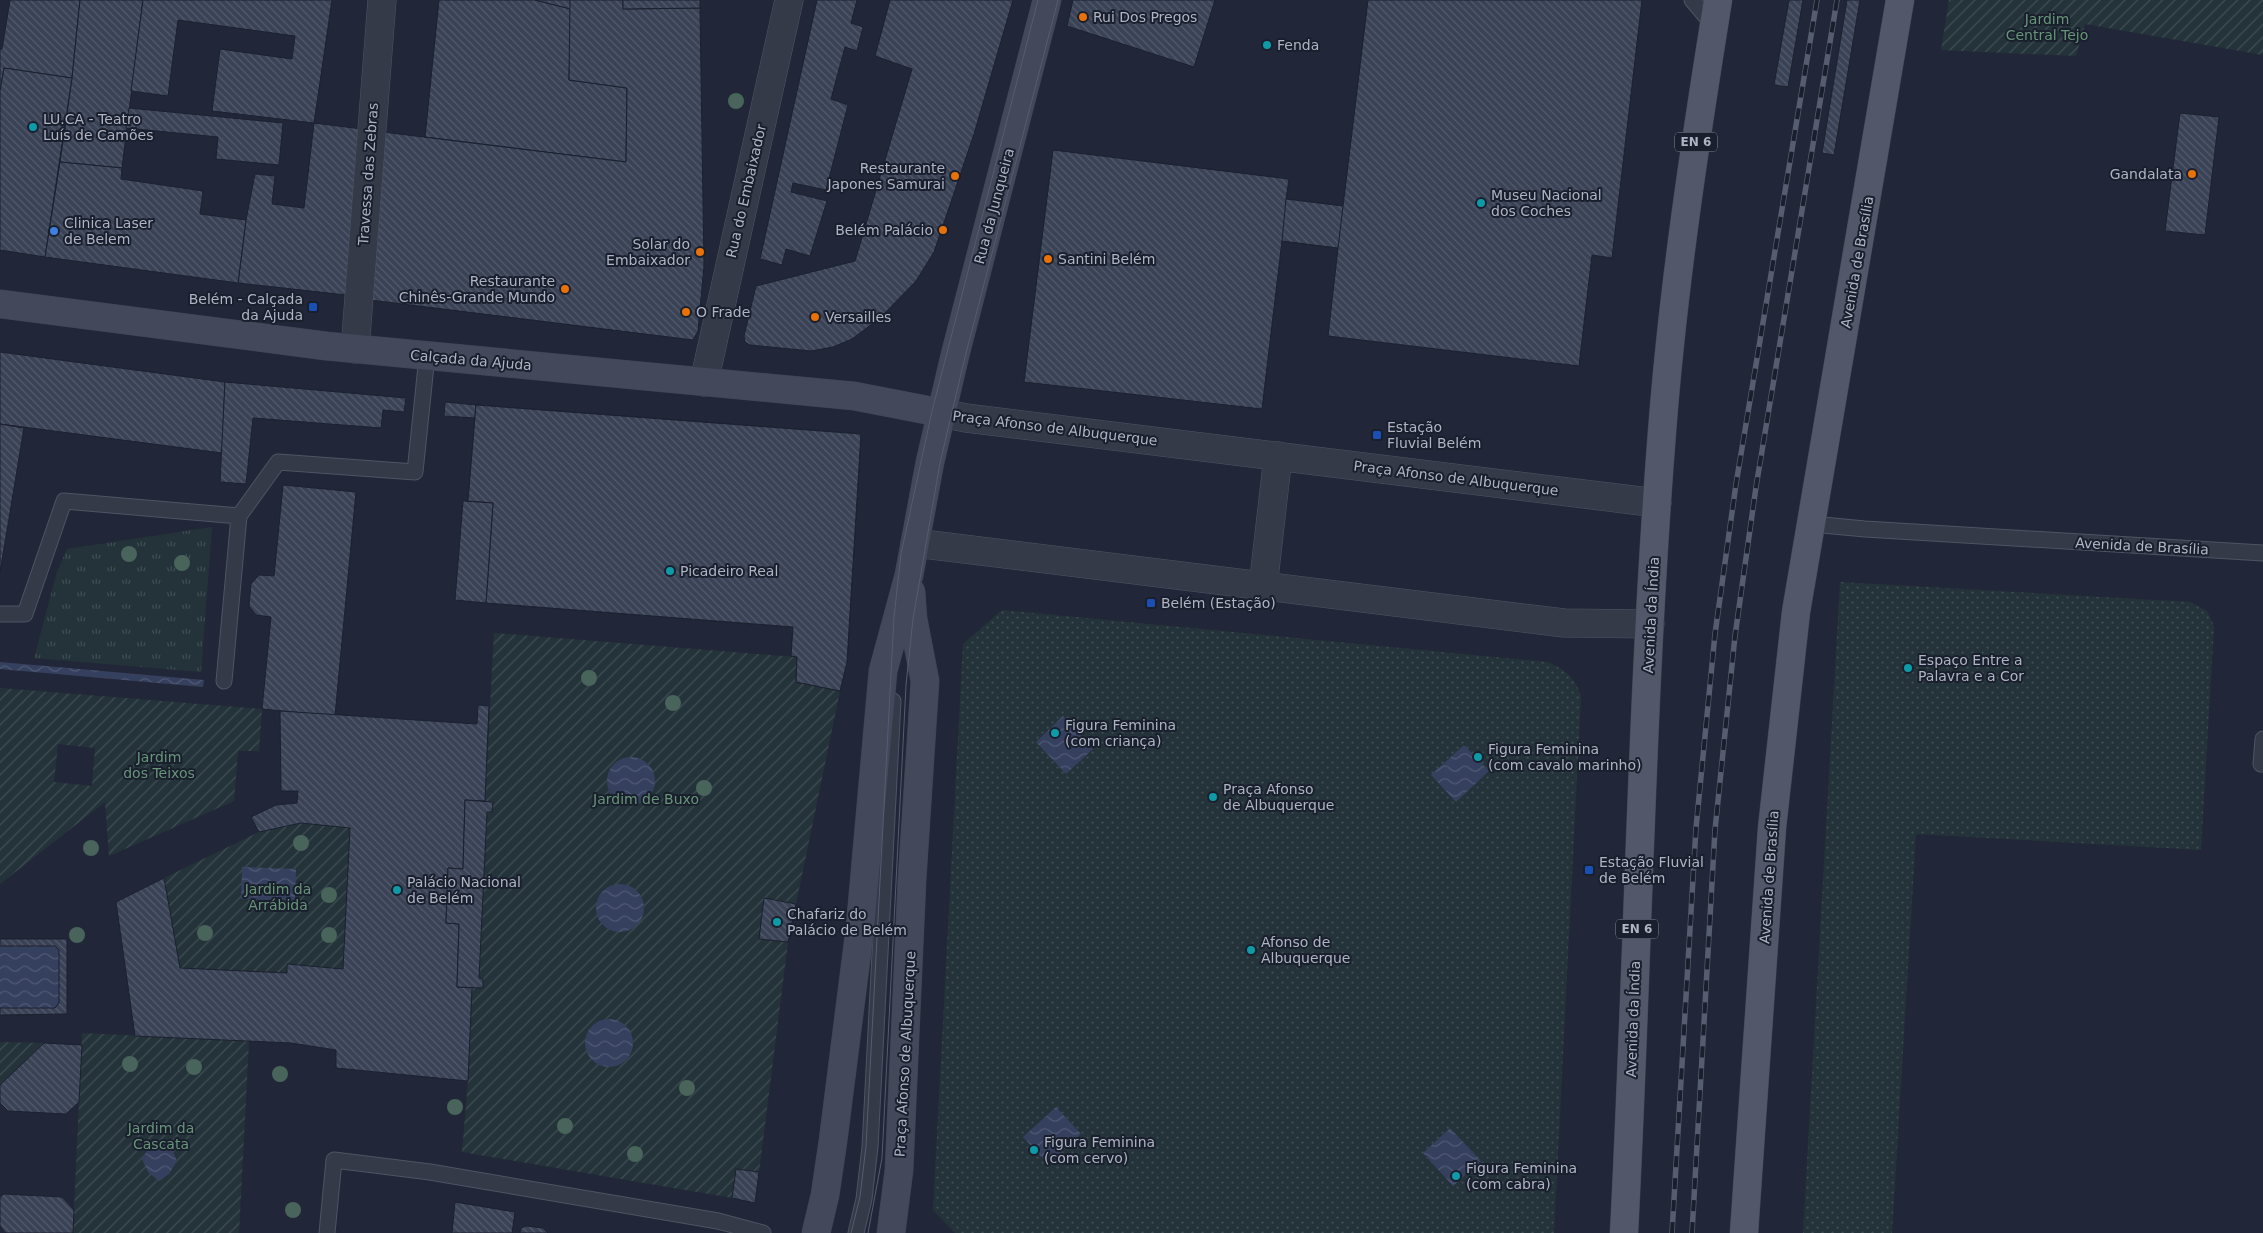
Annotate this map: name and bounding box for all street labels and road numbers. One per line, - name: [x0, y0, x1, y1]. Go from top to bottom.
- street label: Travessa das Zebras: [355, 102, 381, 247]
- street label: Rua do Embaixador: [723, 122, 769, 259]
- road number: EN 6: [1675, 132, 1717, 152]
- street label: Rua da Junqueira: [971, 146, 1017, 266]
- street label: Avenida de Brasília: [1838, 195, 1876, 329]
- street label: Calçada da Ajuda: [409, 347, 533, 373]
- street label: Praça Afonso de Albuquerque: [952, 407, 1158, 449]
- street label: Praça Afonso de Albuquerque: [1353, 457, 1559, 499]
- street label: Avenida de Brasília: [2075, 535, 2209, 557]
- street label: Avenida da Índia: [1640, 556, 1662, 674]
- street label: Avenida de Brasília: [1756, 810, 1782, 944]
- road number: EN 6: [1616, 920, 1658, 939]
- street label: Praça Afonso de Albuquerque: [892, 950, 918, 1158]
- street label: Avenida da Índia: [1623, 960, 1643, 1078]

